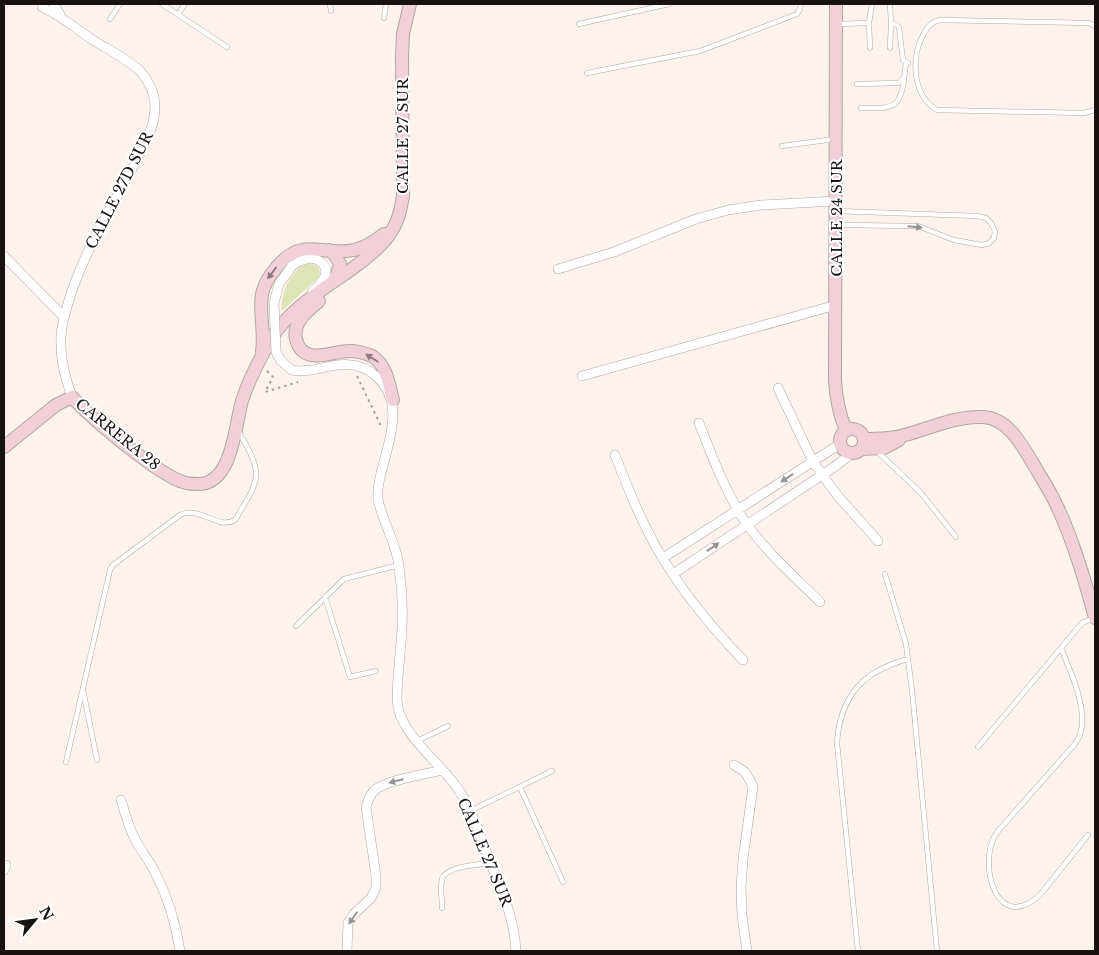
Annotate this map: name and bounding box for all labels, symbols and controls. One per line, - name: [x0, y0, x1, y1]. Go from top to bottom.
- street label: CALLE 27 SUR: [393, 77, 412, 194]
- street label: CALLE 27D SUR: [81, 127, 157, 252]
- street label: CALLE 24 SUR: [827, 158, 846, 277]
- one-way arrow: [907, 223, 923, 231]
- one-way arrow: [267, 266, 277, 280]
- one-way arrow: [366, 354, 379, 363]
- street label: CARRERA 28: [72, 394, 164, 474]
- one-way arrow: [781, 474, 794, 483]
- one-way arrow: [707, 542, 720, 552]
- one-way arrow: [388, 777, 403, 785]
- street label: CALLE 27 SUR: [454, 795, 517, 910]
- north arrow: [10, 895, 60, 945]
- text: N: [35, 904, 57, 924]
- one-way arrow: [348, 911, 358, 924]

